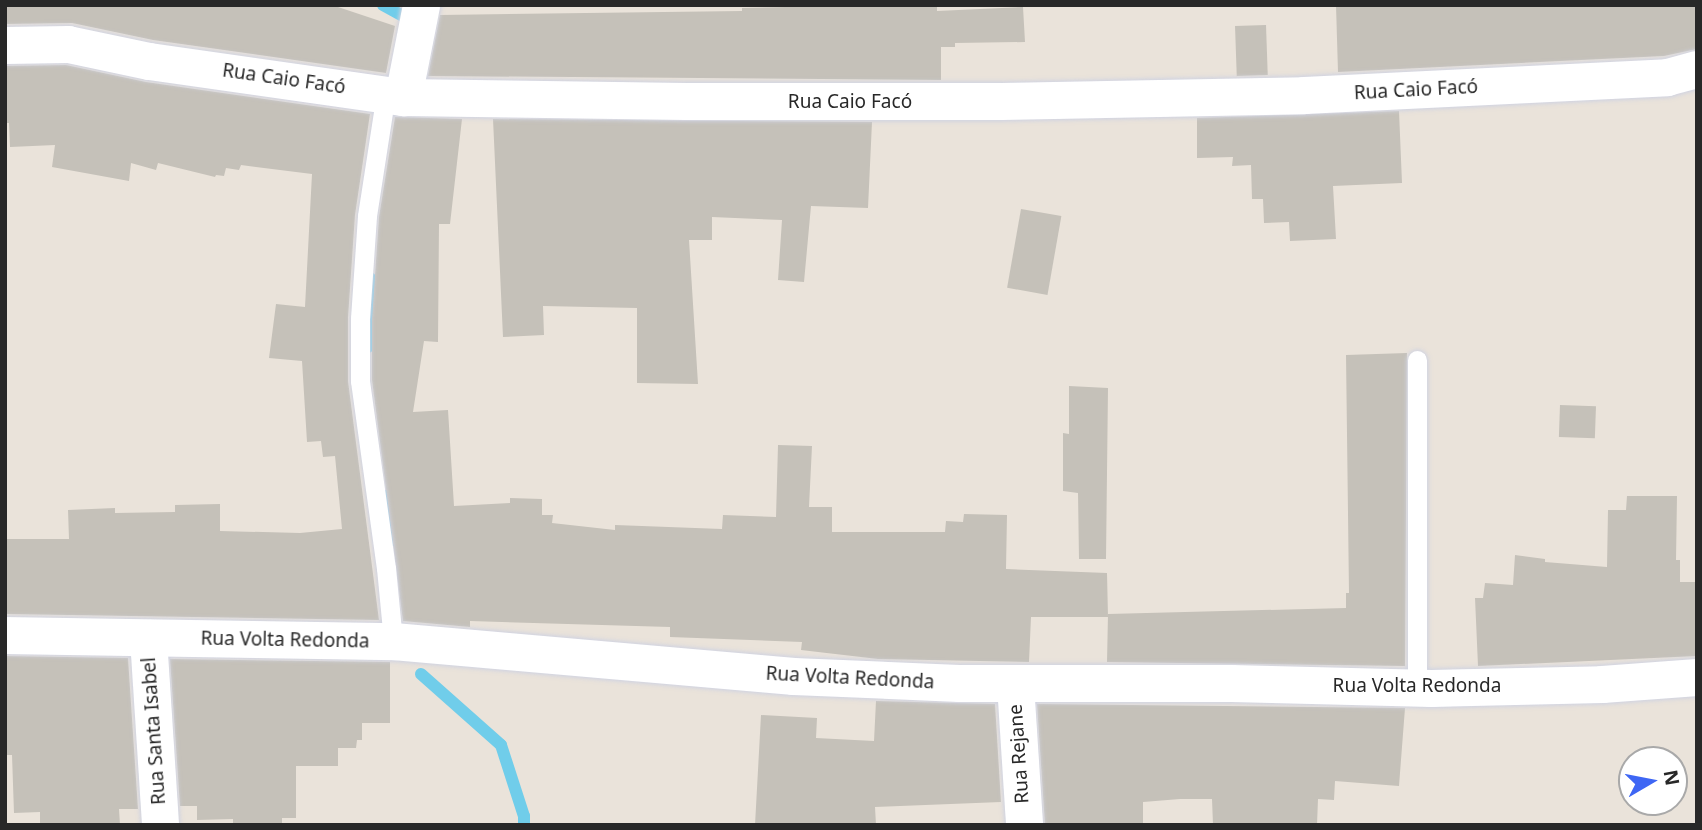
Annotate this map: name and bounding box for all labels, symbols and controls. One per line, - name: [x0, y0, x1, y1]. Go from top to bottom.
- street label: Rua Caio Facó: [221, 59, 347, 99]
- street label: Rua Caio Facó: [1353, 75, 1479, 105]
- street label: Rua Caio Facó: [788, 91, 912, 113]
- street label: Rua Volta Redonda: [200, 627, 370, 653]
- street label: Rua Santa Isabel: [137, 656, 171, 806]
- street label: Rua Volta Redonda: [765, 662, 935, 694]
- street label: Rua Volta Redonda: [1333, 675, 1501, 697]
- street label: Rua Rejane: [1004, 703, 1034, 805]
- north arrow: [1618, 746, 1688, 816]
- text: N: [1658, 768, 1686, 788]

